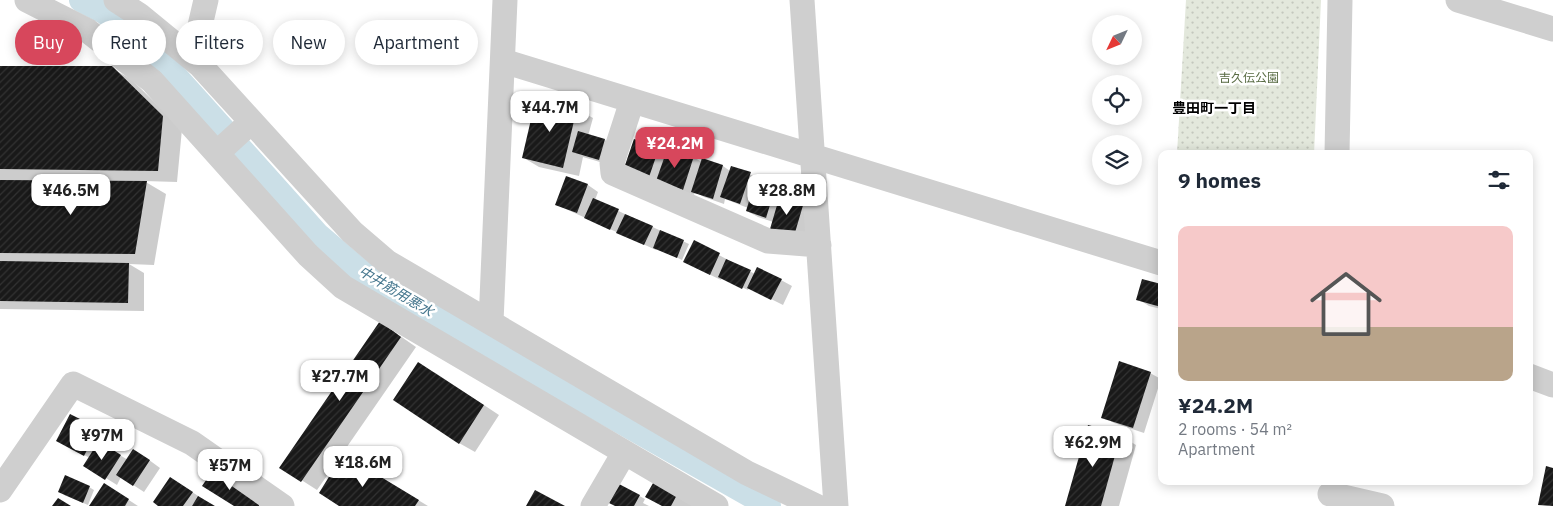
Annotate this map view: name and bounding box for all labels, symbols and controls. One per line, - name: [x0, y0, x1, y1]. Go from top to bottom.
- north arrow: [1092, 15, 1142, 65]
- map controls: [1092, 15, 1142, 185]
- chip: Buy: [15, 20, 82, 65]
- chip: Rent: [92, 20, 166, 65]
- chip: Filters: [176, 20, 263, 65]
- chip: New: [273, 20, 345, 65]
- chip: Apartment: [355, 20, 478, 65]
- park label: 吉久伝公園: [1219, 70, 1279, 85]
- button: locate: [1092, 75, 1142, 125]
- pin: ¥44.7M: [509, 90, 591, 133]
- text: ¥44.7M: [521, 97, 579, 117]
- district label: 豊田町一丁目: [1172, 99, 1256, 117]
- pin: ¥24.2M: [634, 126, 716, 169]
- text: ¥24.2M: [646, 133, 704, 153]
- button: layers: [1092, 135, 1142, 185]
- text: 9 homes: [1178, 166, 1261, 194]
- icon: filters: [1485, 166, 1513, 194]
- pin: ¥46.5M: [30, 174, 112, 216]
- pin: ¥28.8M: [746, 174, 828, 216]
- text: ¥46.5M: [42, 180, 100, 200]
- text: ¥28.8M: [758, 180, 816, 200]
- icon: home: [1301, 259, 1391, 349]
- water label: 中井筋用悪水: [355, 262, 438, 321]
- pin: ¥27.7M: [299, 360, 381, 402]
- text: ¥27.7M: [311, 366, 369, 386]
- text: ¥24.2M: [1178, 391, 1253, 419]
- pin: ¥97M: [72, 418, 132, 461]
- text: 2 rooms · 54 m²: [1178, 419, 1292, 439]
- text: ¥97M: [81, 425, 123, 445]
- pin: ¥62.9M: [1052, 426, 1134, 468]
- text: ¥62.9M: [1064, 432, 1122, 452]
- text: Apartment: [1178, 439, 1255, 459]
- pin: ¥18.6M: [322, 446, 404, 488]
- pin: ¥57M: [200, 448, 260, 491]
- text: ¥18.6M: [334, 452, 392, 472]
- text: ¥57M: [209, 455, 251, 475]

